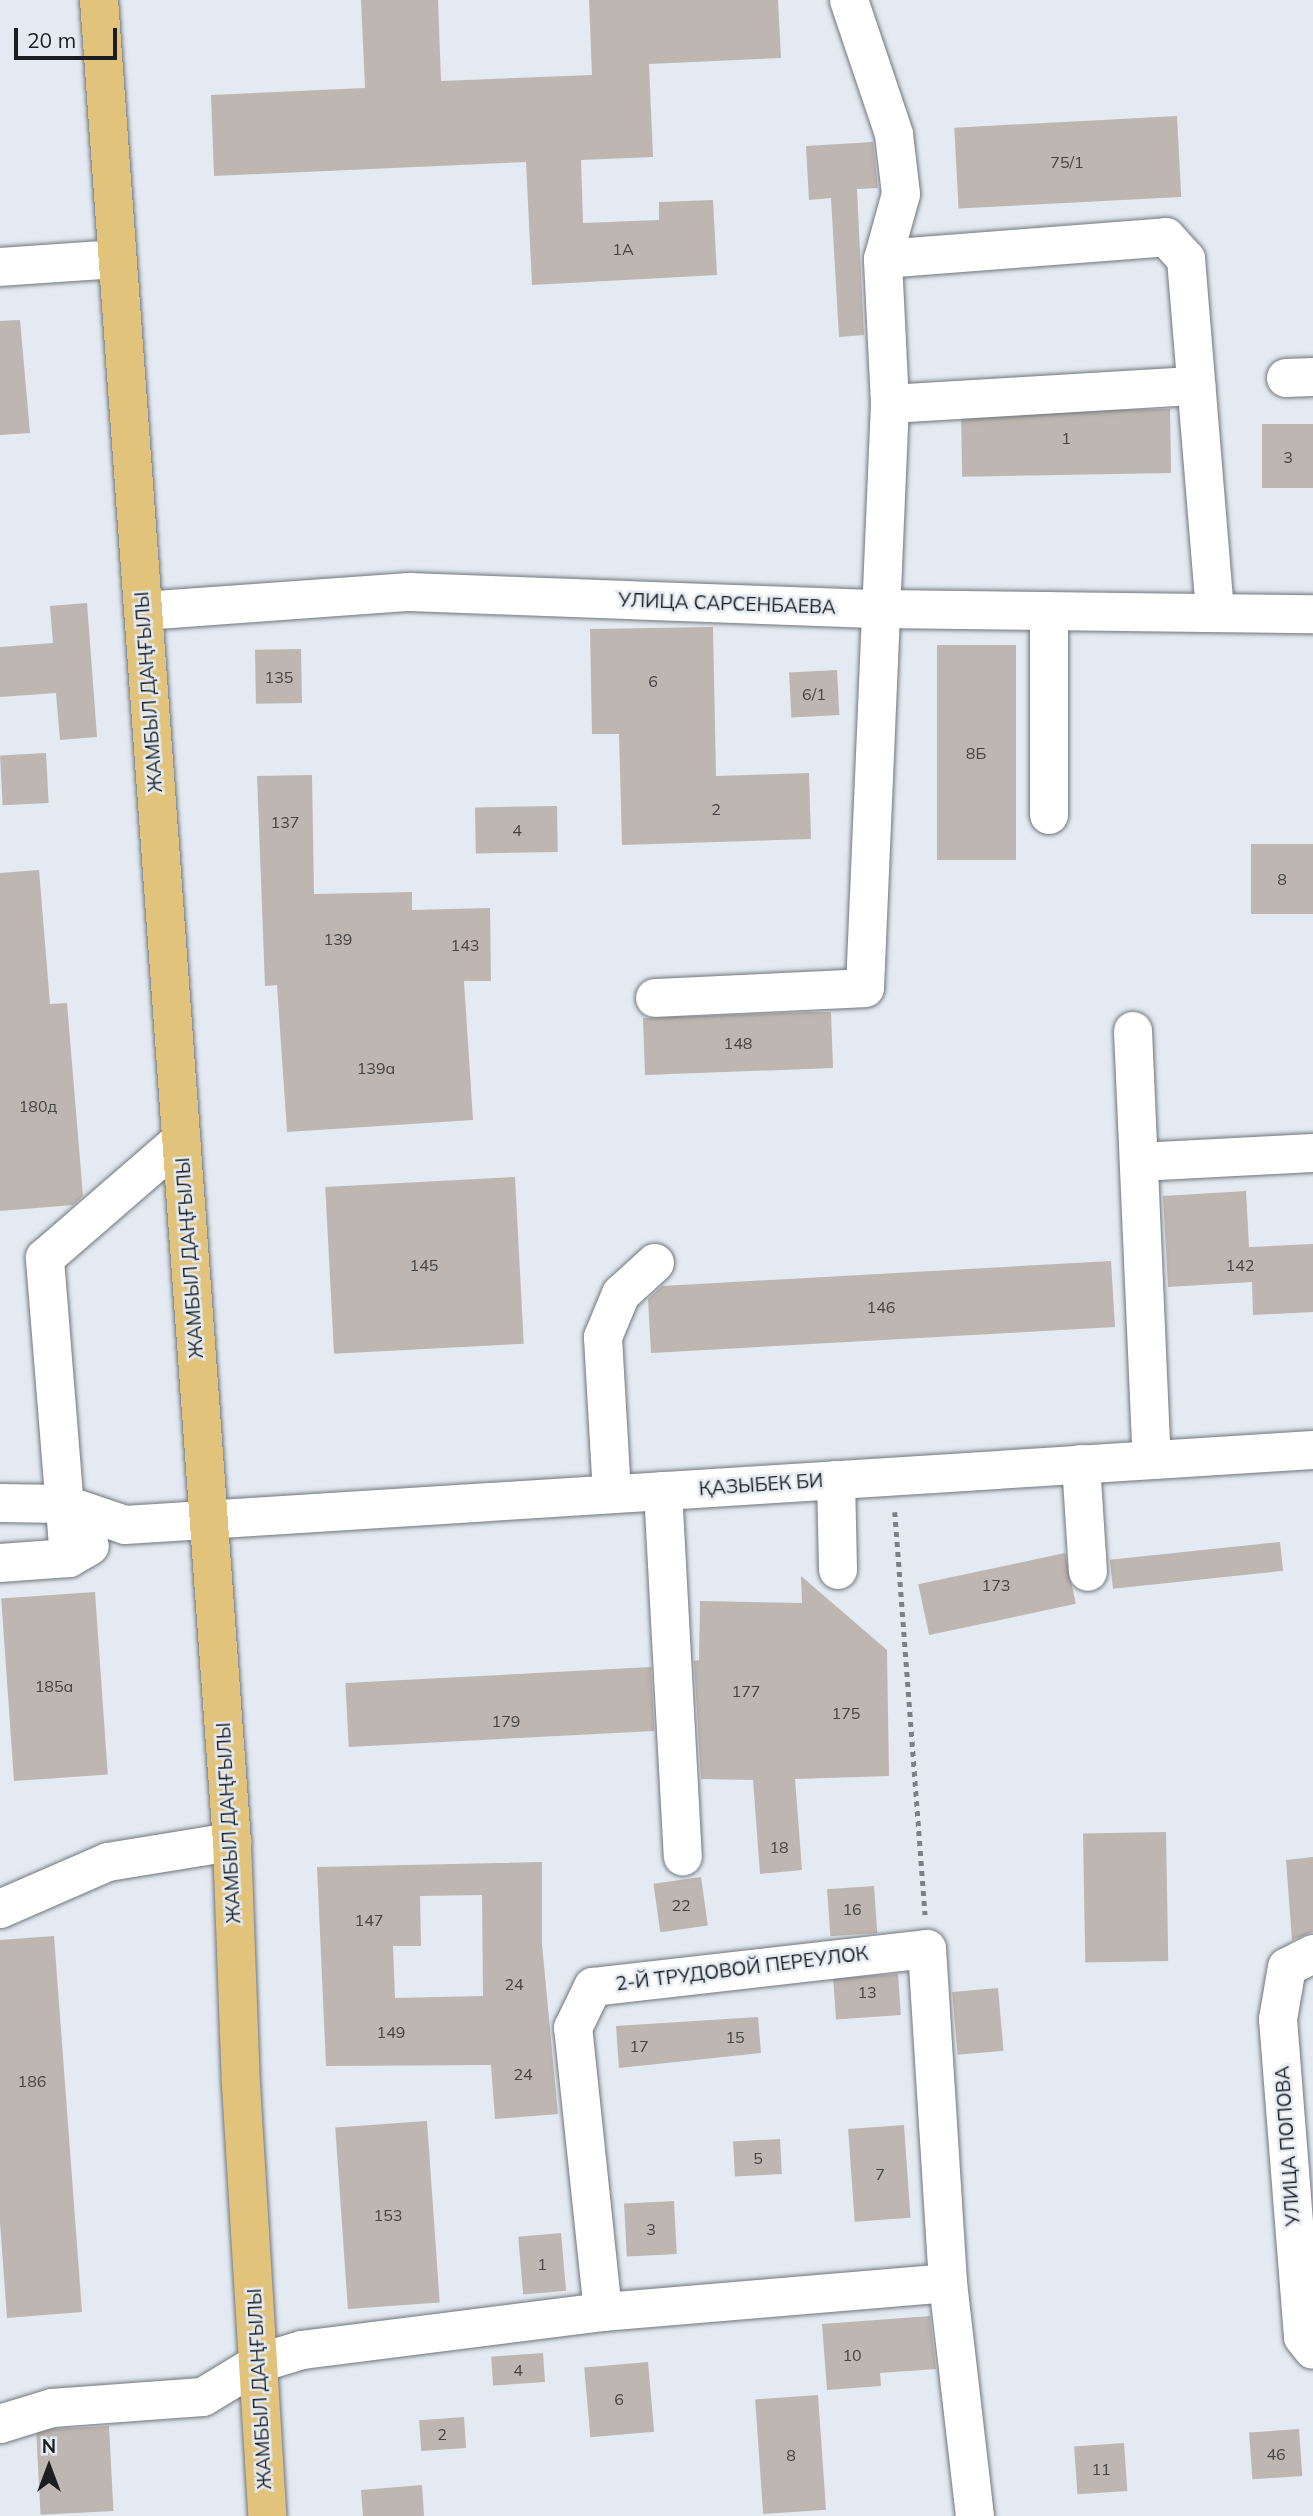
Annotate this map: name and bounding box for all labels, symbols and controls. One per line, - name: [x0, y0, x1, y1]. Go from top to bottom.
- scale bar: [18, 14, 121, 58]
- text: 20 m: [27, 27, 76, 53]
- house number: 75/1: [1050, 152, 1084, 172]
- house number: 1А: [612, 239, 634, 259]
- house number: 1: [1061, 428, 1071, 448]
- house number: 3: [1283, 447, 1293, 467]
- street label: УЛИЦА САРСЕНБАЕВА: [618, 589, 836, 619]
- street label: ЖАМБЫЛ ДАҢҒЫЛЫ: [131, 591, 167, 793]
- house number: 135: [265, 667, 293, 687]
- house number: 6: [648, 671, 658, 691]
- house number: 6/1: [802, 684, 826, 704]
- house number: 8Б: [966, 743, 986, 763]
- house number: 2: [711, 799, 721, 819]
- house number: 137: [271, 812, 299, 832]
- house number: 4: [512, 820, 522, 840]
- house number: 8: [1277, 869, 1287, 889]
- house number: 139: [324, 929, 352, 949]
- house number: 143: [451, 935, 479, 955]
- house number: 148: [724, 1033, 752, 1053]
- house number: 139а: [357, 1058, 395, 1078]
- house number: 180д: [19, 1096, 57, 1116]
- street label: ЖАМБЫЛ ДАҢҒЫЛЫ: [172, 1157, 208, 1359]
- house number: 145: [410, 1255, 438, 1275]
- house number: 142: [1226, 1255, 1254, 1275]
- house number: 146: [867, 1297, 895, 1317]
- street label: ҚАЗЫБЕК БИ: [698, 1469, 824, 1501]
- house number: 173: [982, 1575, 1010, 1595]
- house number: 185а: [35, 1676, 73, 1696]
- house number: 177: [732, 1681, 760, 1701]
- house number: 175: [832, 1703, 860, 1723]
- house number: 179: [492, 1711, 520, 1731]
- street label: ЖАМБЫЛ ДАҢҒЫЛЫ: [212, 1722, 246, 1924]
- house number: 18: [769, 1837, 789, 1857]
- house number: 22: [671, 1895, 691, 1915]
- house number: 16: [842, 1899, 862, 1919]
- house number: 147: [355, 1910, 383, 1930]
- street label: 2-Й ТРУДОВОЙ ПЕРЕУЛОК: [615, 1942, 869, 1996]
- house number: 24: [504, 1974, 524, 1994]
- house number: 13: [857, 1982, 877, 2002]
- house number: 149: [377, 2022, 405, 2042]
- house number: 15: [725, 2027, 745, 2047]
- house number: 17: [629, 2036, 649, 2056]
- house number: 24: [513, 2064, 533, 2084]
- street label: УЛИЦА ПОПОВА: [1271, 2065, 1305, 2227]
- house number: 186: [18, 2071, 46, 2091]
- house number: 5: [753, 2148, 763, 2168]
- house number: 7: [875, 2164, 885, 2184]
- house number: 153: [374, 2205, 402, 2225]
- house number: 3: [646, 2219, 656, 2239]
- house number: 1: [537, 2254, 547, 2274]
- street label: ЖАМБЫЛ ДАҢҒЫЛЫ: [243, 2288, 277, 2490]
- house number: 10: [842, 2345, 862, 2365]
- house number: 4: [513, 2360, 523, 2380]
- house number: 6: [614, 2389, 624, 2409]
- house number: 2: [437, 2424, 447, 2444]
- north arrow: [14, 2432, 84, 2502]
- text: N: [42, 2434, 56, 2458]
- house number: 46: [1266, 2444, 1286, 2464]
- house number: 8: [786, 2445, 796, 2465]
- house number: 11: [1091, 2459, 1111, 2479]

